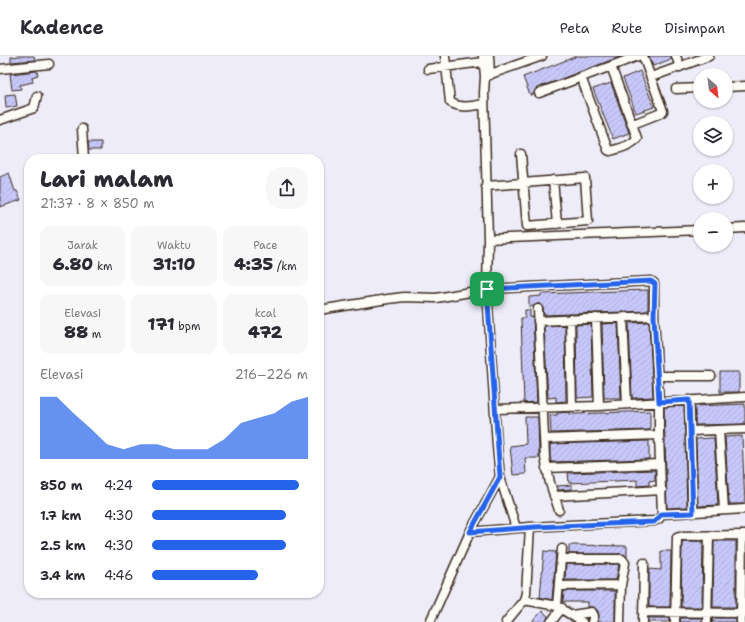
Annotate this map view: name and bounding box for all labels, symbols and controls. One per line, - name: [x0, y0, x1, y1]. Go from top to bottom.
- text: Kadence: [20, 15, 104, 40]
- text: Peta: [560, 19, 589, 37]
- text: Rute: [611, 19, 642, 37]
- text: Disimpan: [664, 19, 725, 37]
- north arrow: [693, 68, 733, 108]
- map controls: [693, 68, 733, 252]
- button: layers: [693, 116, 733, 156]
- button: +: [693, 164, 733, 204]
- text: Lari malam: [40, 165, 173, 194]
- button: share: [266, 167, 308, 209]
- text: 21:37 · 8 × 850 m: [40, 195, 154, 212]
- button: −: [693, 212, 733, 252]
- text: Jarak: [67, 238, 98, 253]
- text: Waktu: [157, 238, 191, 253]
- text: Pace: [253, 238, 277, 253]
- text: 6.80: [53, 253, 93, 275]
- text: 31:10: [153, 253, 195, 275]
- text: 4:35: [234, 253, 273, 275]
- text: km: [93, 259, 113, 274]
- text: /km: [273, 259, 297, 274]
- pin: [470, 272, 504, 306]
- icon: arrive: [476, 278, 498, 300]
- text: Elevasi: [64, 306, 101, 321]
- text: kcal: [255, 306, 276, 321]
- text: 171: [147, 313, 175, 335]
- text: bpm: [175, 319, 201, 334]
- text: 88: [64, 321, 88, 343]
- text: 472: [248, 321, 283, 343]
- text: m: [88, 327, 101, 342]
- text: Elevasi: [40, 366, 83, 383]
- text: 216–226 m: [235, 366, 308, 383]
- text: 850 m: [40, 477, 83, 494]
- text: 4:24: [104, 477, 133, 494]
- text: 1.7 km: [40, 507, 81, 524]
- text: 4:30: [104, 507, 133, 524]
- text: 2.5 km: [40, 537, 86, 554]
- text: 4:30: [104, 537, 133, 554]
- text: 3.4 km: [40, 567, 85, 584]
- text: 4:46: [104, 567, 133, 584]

